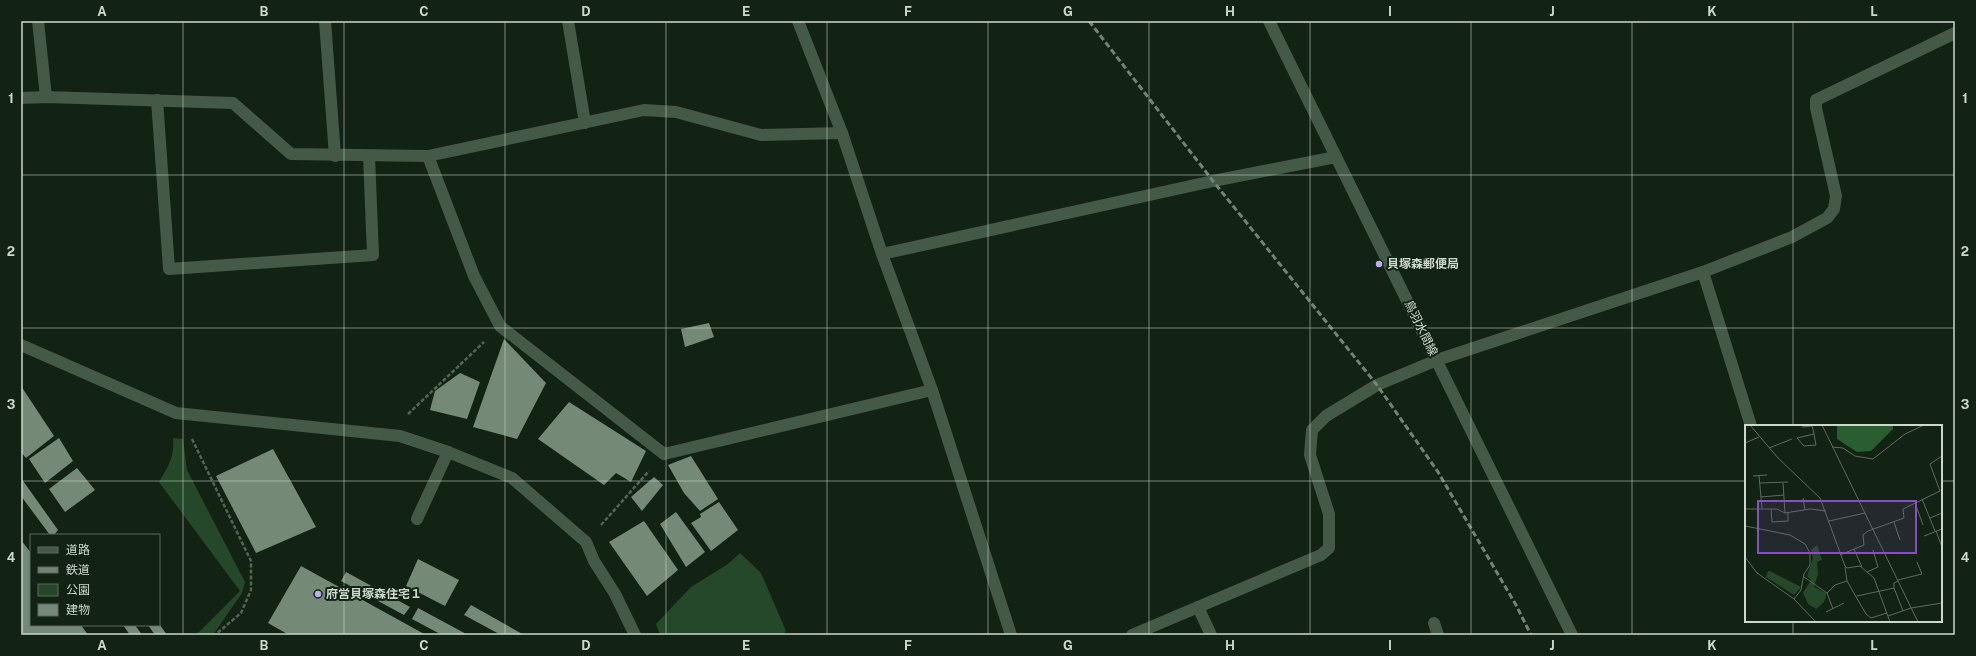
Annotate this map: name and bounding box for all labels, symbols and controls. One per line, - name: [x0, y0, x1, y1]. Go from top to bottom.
- text: A: [97, 4, 107, 19]
- text: B: [260, 4, 269, 19]
- text: C: [419, 4, 429, 19]
- text: D: [581, 4, 591, 19]
- text: E: [742, 4, 750, 19]
- text: F: [904, 4, 912, 19]
- text: G: [1063, 4, 1073, 19]
- text: H: [1225, 4, 1235, 19]
- text: I: [1388, 4, 1392, 19]
- text: J: [1549, 4, 1555, 19]
- text: K: [1707, 4, 1717, 19]
- text: L: [1870, 4, 1878, 19]
- text: 1: [8, 91, 14, 106]
- text: 1: [1962, 91, 1968, 106]
- text: 2: [7, 244, 15, 259]
- text: 2: [1961, 244, 1969, 259]
- place label: 貝塚森郵便局: [1387, 257, 1459, 271]
- marker: 貝塚森郵便局: [1374, 259, 1384, 269]
- street label: 鳥羽水間線: [1402, 298, 1440, 358]
- text: 3: [7, 397, 16, 412]
- text: 3: [1961, 397, 1970, 412]
- inset map: [1745, 425, 1942, 622]
- legend: [30, 534, 160, 626]
- text: 道路: [66, 543, 90, 557]
- text: 4: [7, 550, 16, 565]
- text: 4: [1961, 550, 1970, 565]
- text: 鉄道: [66, 563, 90, 577]
- text: 公園: [66, 583, 90, 597]
- place label: 府営貝塚森住宅１: [326, 587, 422, 601]
- marker: 府営貝塚森住宅１: [313, 589, 323, 599]
- text: 建物: [66, 603, 90, 617]
- text: A: [97, 638, 107, 653]
- text: B: [260, 638, 269, 653]
- text: C: [419, 638, 429, 653]
- text: D: [581, 638, 591, 653]
- text: E: [742, 638, 750, 653]
- text: F: [904, 638, 912, 653]
- text: G: [1063, 638, 1073, 653]
- text: H: [1225, 638, 1235, 653]
- text: I: [1388, 638, 1392, 653]
- text: J: [1549, 638, 1555, 653]
- text: K: [1707, 638, 1717, 653]
- text: L: [1870, 638, 1878, 653]

